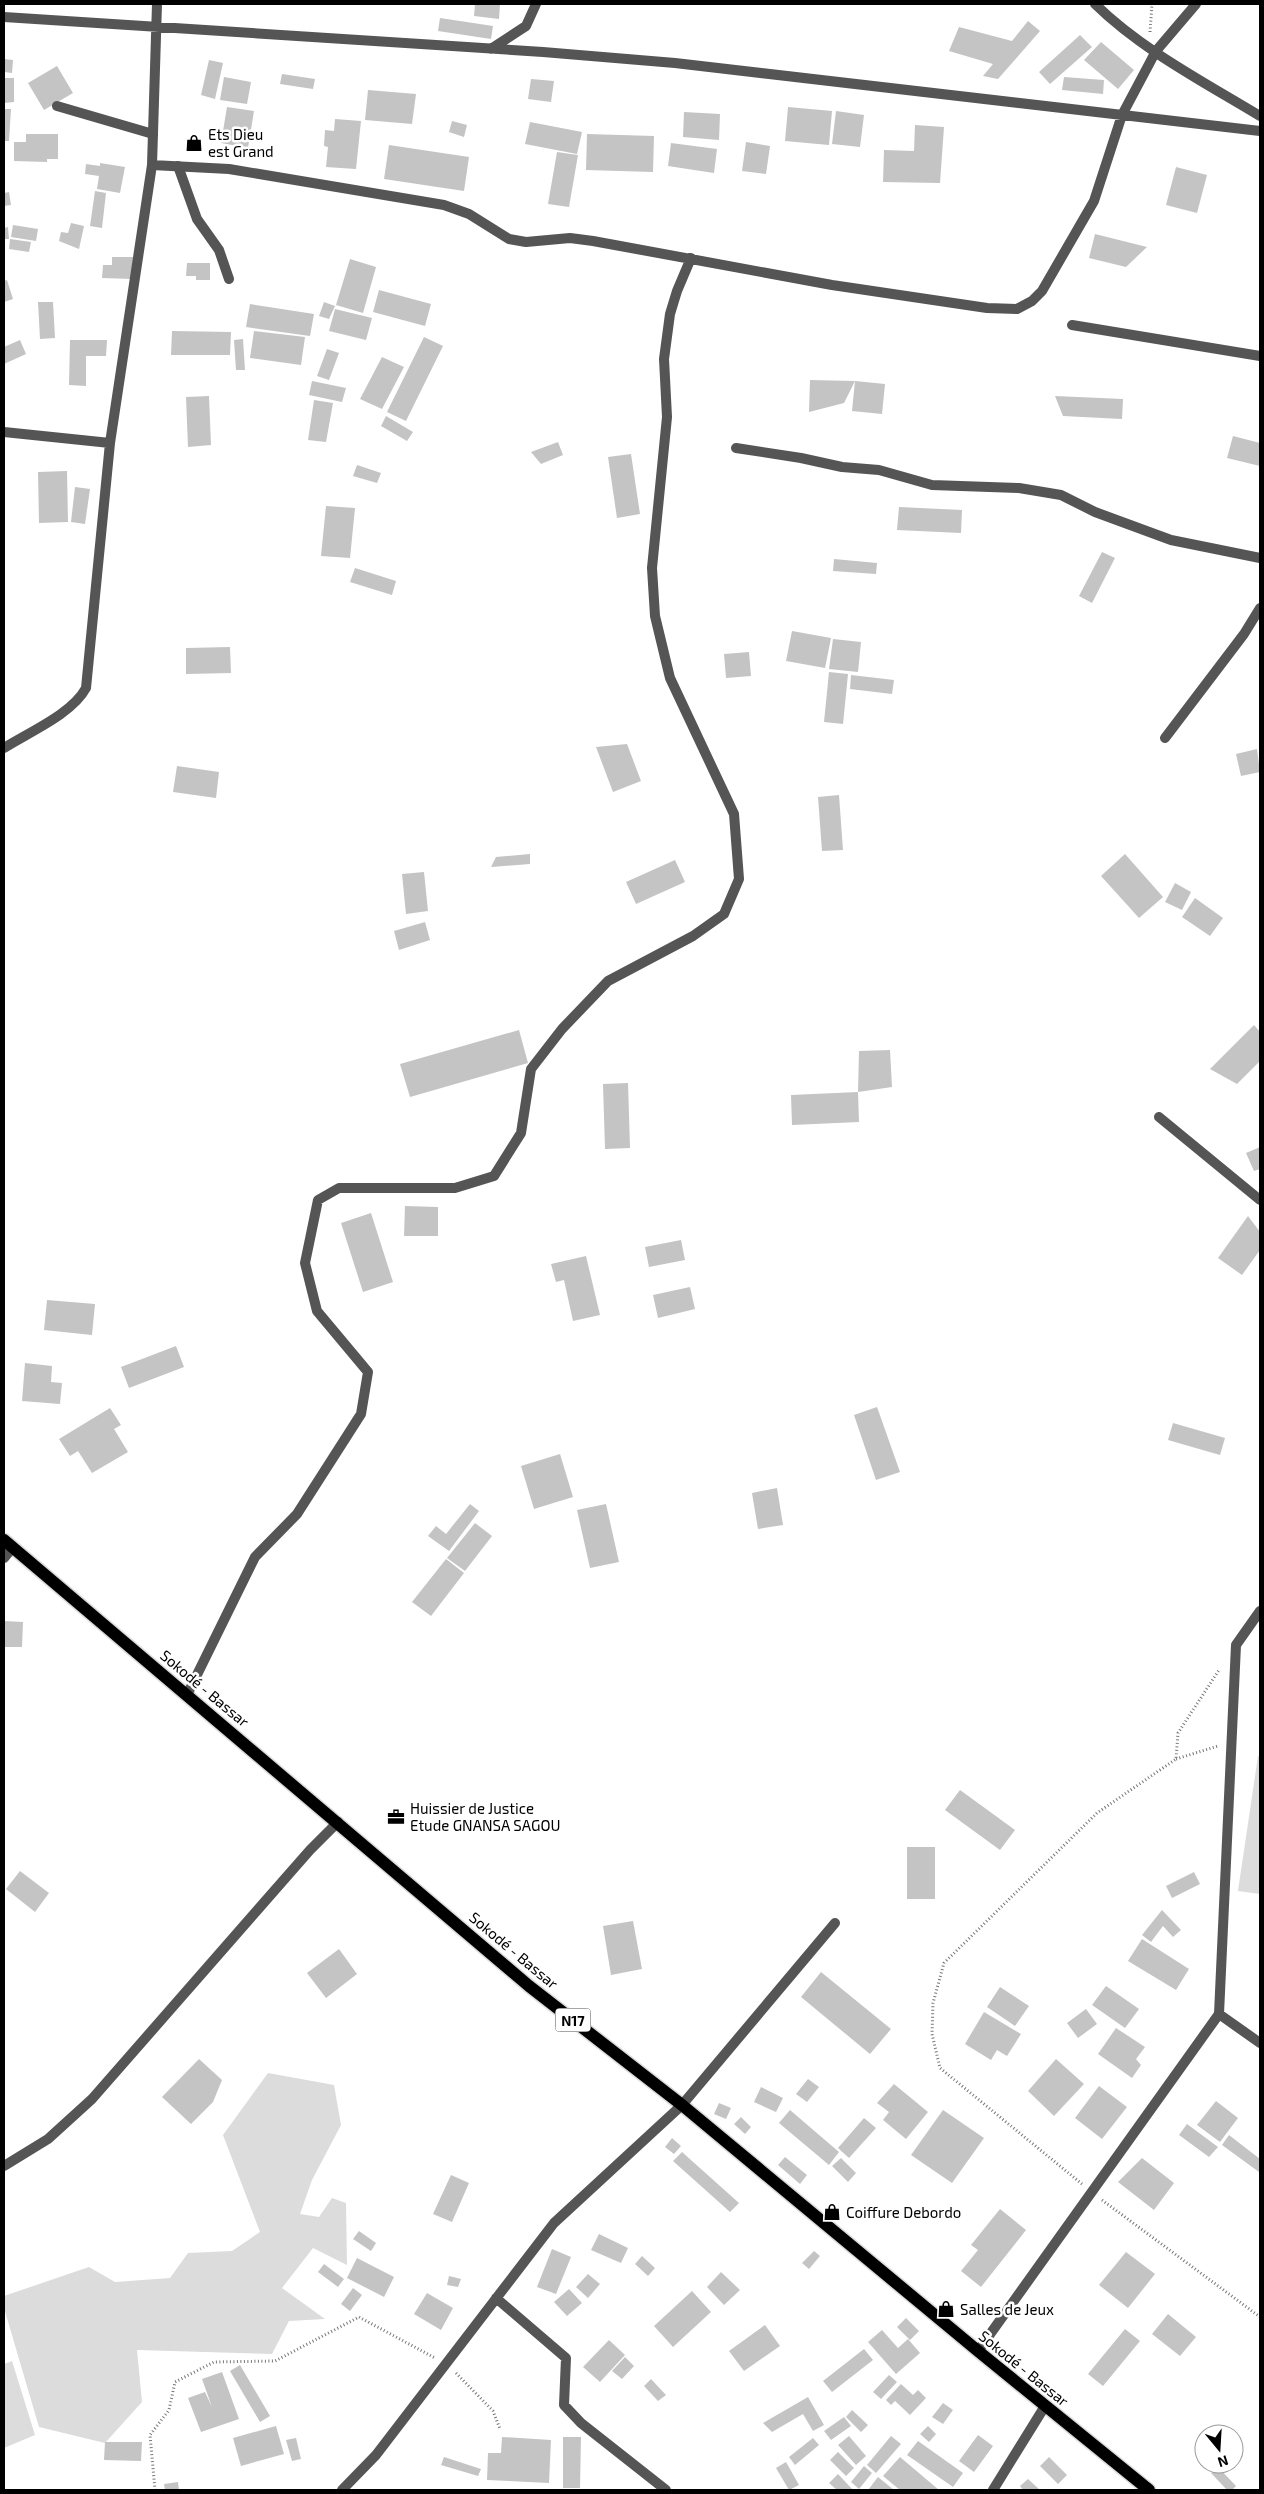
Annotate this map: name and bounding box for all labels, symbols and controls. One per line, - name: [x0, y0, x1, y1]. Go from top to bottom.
- place label: Ets Dieu est Grand: [208, 125, 274, 160]
- shop icon: Ets Dieu est Grand: [184, 133, 204, 153]
- street label: Sokodé - Bassar: [157, 1646, 253, 1730]
- place label: Huissier de Justice Etude GNANSA SAGOU: [410, 1799, 560, 1834]
- office icon: Huissier de Justice Etude GNANSA SAGOU: [386, 1807, 406, 1827]
- street label: Sokodé - Bassar: [466, 1908, 562, 1992]
- road number: N17: [556, 2008, 590, 2032]
- shop icon: Coiffure Debordo: [822, 2202, 842, 2222]
- place label: Coiffure Debordo: [846, 2203, 961, 2221]
- shop icon: Salles de Jeux: [936, 2299, 956, 2319]
- place label: Salles de Jeux: [960, 2300, 1054, 2318]
- street label: Sokodé - Bassar: [976, 2326, 1072, 2410]
- north arrow: [1194, 2424, 1244, 2474]
- text: N: [1216, 2452, 1231, 2471]

